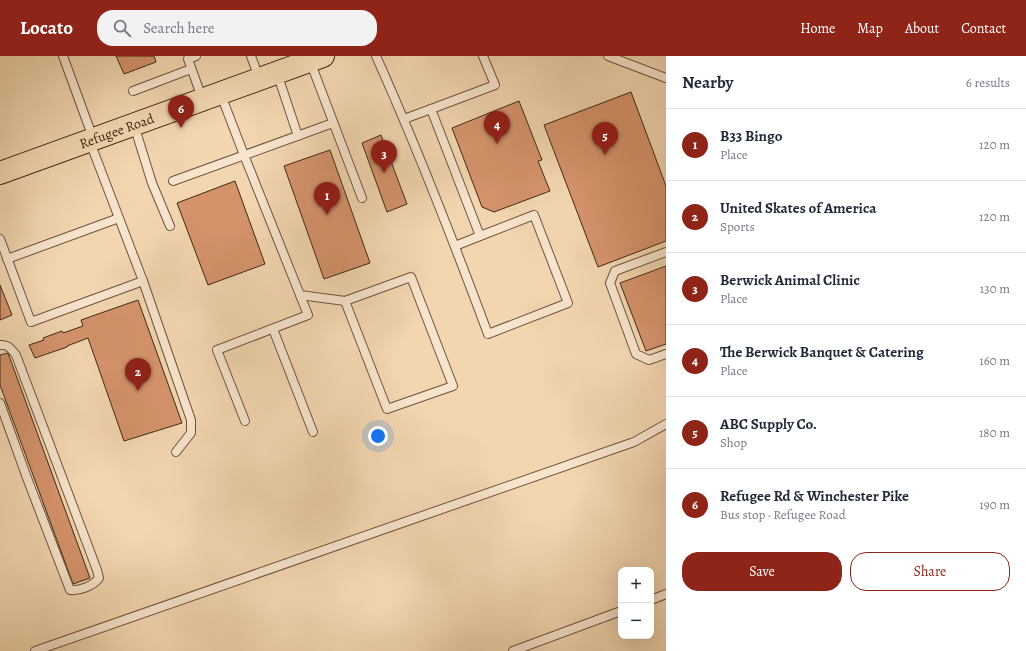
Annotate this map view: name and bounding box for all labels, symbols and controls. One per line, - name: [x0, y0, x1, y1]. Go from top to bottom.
- search box: [97, 10, 377, 46]
- text: Locato: [20, 15, 73, 41]
- icon: search: [111, 17, 133, 39]
- text: Search here: [143, 18, 215, 38]
- text: Home: [800, 19, 835, 38]
- text: Map: [857, 19, 883, 38]
- text: About: [905, 19, 939, 38]
- text: Contact: [961, 19, 1006, 38]
- text: Nearby: [682, 71, 733, 94]
- text: 6 results: [966, 74, 1010, 91]
- pin: 6: [168, 95, 194, 128]
- street label: Refugee Road: [77, 109, 157, 153]
- pin: 4: [484, 111, 510, 144]
- pin: 5: [592, 122, 618, 155]
- text: B33 Bingo: [720, 126, 782, 146]
- text: 1: [693, 136, 697, 153]
- text: 120 m: [979, 136, 1010, 153]
- pin: 3: [371, 140, 397, 173]
- text: Place: [720, 146, 748, 163]
- pin: 1: [314, 182, 340, 215]
- text: United Skates of America: [720, 198, 877, 218]
- text: 2: [692, 208, 698, 225]
- text: 120 m: [979, 208, 1010, 225]
- text: Sports: [720, 218, 755, 235]
- text: Berwick Animal Clinic: [720, 270, 860, 290]
- text: 3: [692, 280, 698, 297]
- text: 130 m: [980, 280, 1010, 297]
- text: Place: [720, 290, 748, 307]
- text: The Berwick Banquet & Catering: [720, 342, 924, 362]
- text: 4: [692, 352, 698, 369]
- text: 160 m: [979, 352, 1010, 369]
- pin: 2: [125, 358, 151, 391]
- text: Place: [720, 362, 748, 379]
- text: ABC Supply Co.: [720, 414, 817, 434]
- text: 5: [692, 424, 698, 441]
- text: 180 m: [979, 424, 1010, 441]
- your location: [368, 426, 388, 446]
- text: Shop: [720, 434, 747, 451]
- text: Refugee Rd & Winchester Pike: [720, 486, 909, 506]
- text: 6: [692, 496, 698, 513]
- text: 190 m: [979, 496, 1010, 513]
- text: Bus stop · Refugee Road: [720, 506, 846, 523]
- button: Save: [682, 552, 842, 591]
- button: Share: [850, 552, 1010, 591]
- map controls: [618, 567, 654, 639]
- button: +: [618, 567, 654, 603]
- button: −: [618, 603, 654, 639]

